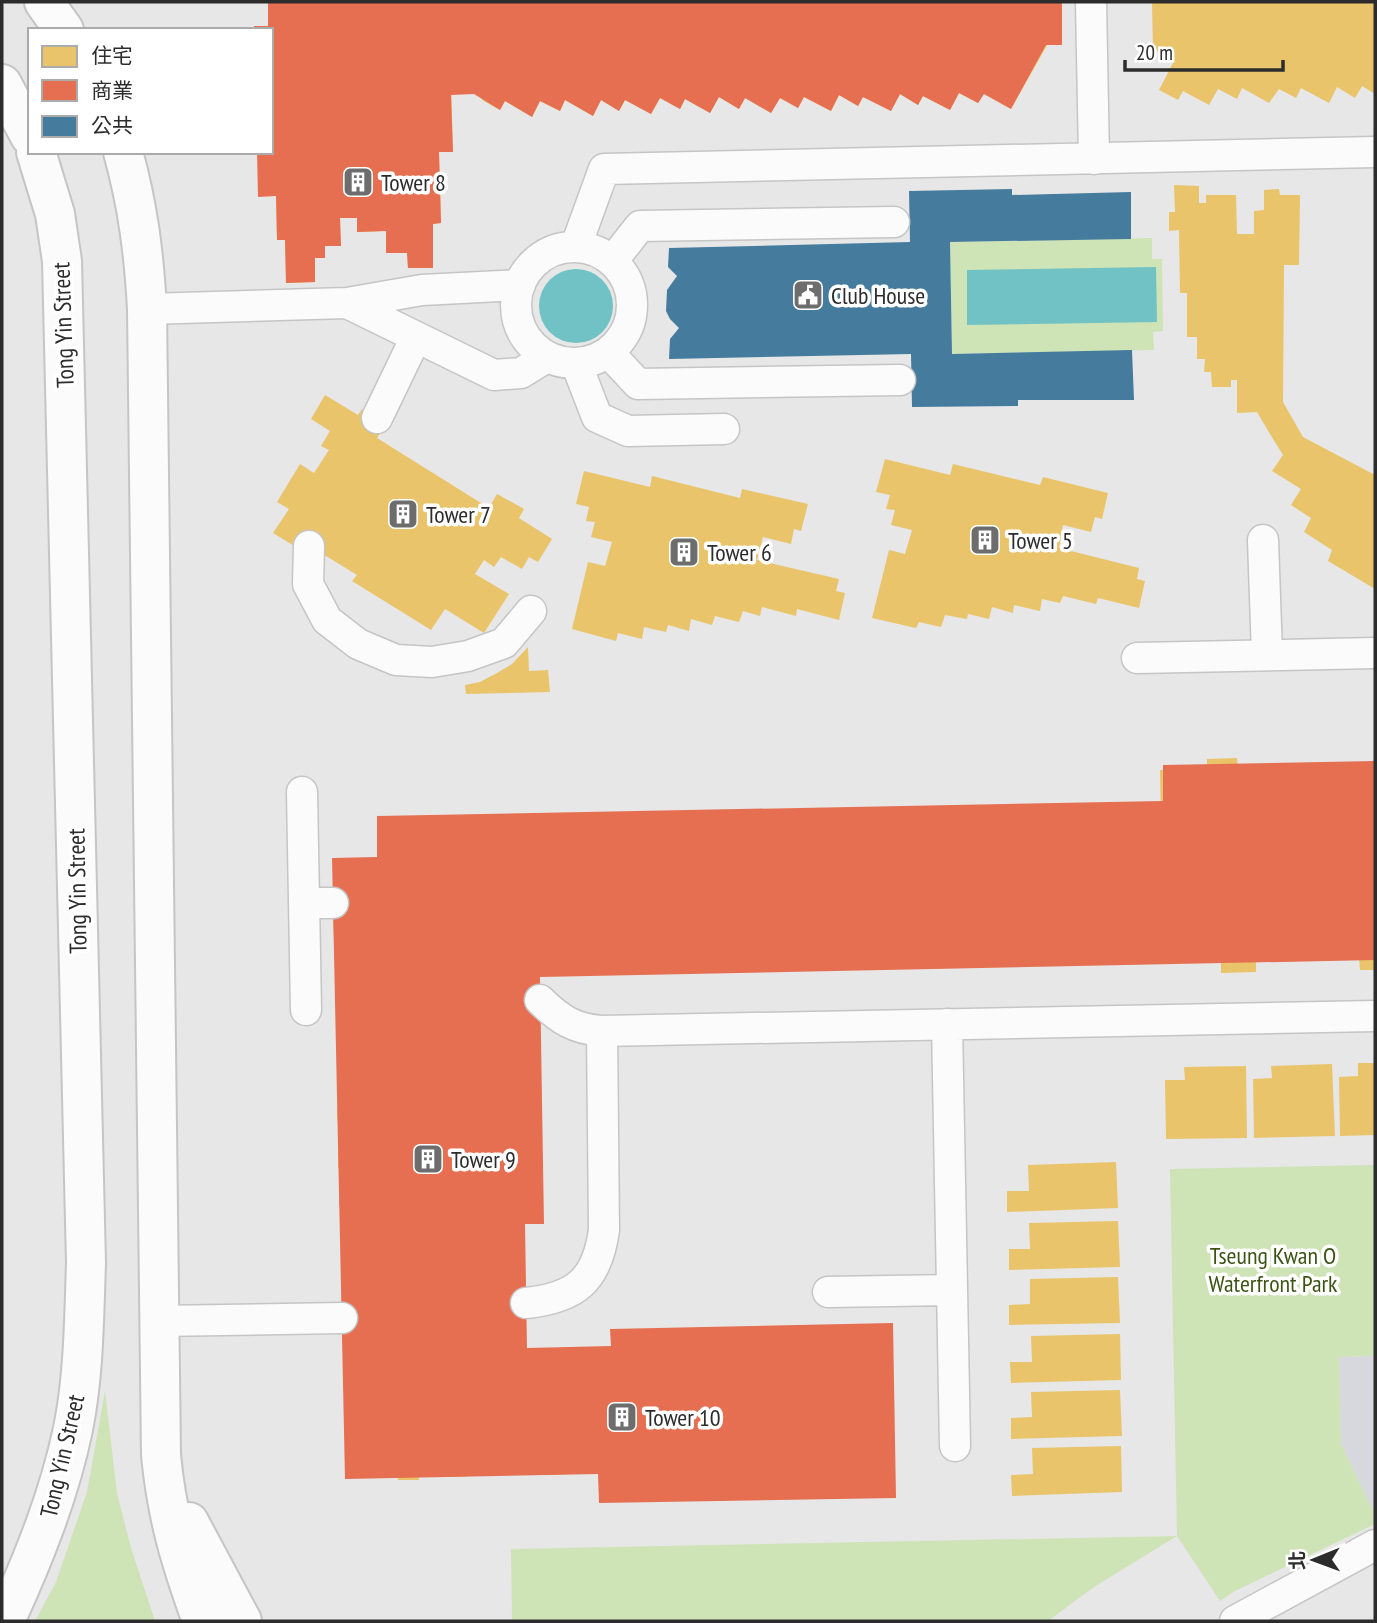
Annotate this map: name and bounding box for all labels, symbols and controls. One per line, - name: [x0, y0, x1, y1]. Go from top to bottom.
- legend: [28, 28, 273, 154]
- scale bar: [1125, 28, 1282, 72]
- text: 20 m: [1136, 39, 1173, 66]
- text: 住宅: [91, 42, 133, 69]
- text: 商業: [91, 77, 133, 104]
- text: 公共: [91, 112, 133, 139]
- building icon: Tower 8: [341, 165, 375, 199]
- place label: Tower 8: [381, 167, 446, 198]
- street label: Tong Yin Street: [45, 261, 81, 388]
- public building icon: Club House: [791, 278, 825, 312]
- place label: Club House: [831, 280, 925, 311]
- building icon: Tower 7: [386, 497, 420, 531]
- place label: Tower 7: [426, 499, 491, 530]
- building icon: Tower 5: [968, 523, 1002, 557]
- place label: Tower 5: [1008, 525, 1073, 556]
- building icon: Tower 6: [667, 535, 701, 569]
- place label: Tower 6: [707, 537, 772, 568]
- street label: Tong Yin Street: [60, 828, 94, 954]
- building icon: Tower 9: [411, 1142, 445, 1176]
- place label: Tower 9: [451, 1144, 516, 1175]
- park label: Tseung Kwan O Waterfront Park: [1209, 1240, 1338, 1299]
- street label: Tong Yin Street: [33, 1391, 91, 1521]
- building icon: Tower 10: [605, 1400, 639, 1434]
- place label: Tower 10: [645, 1402, 721, 1433]
- north arrow: [1279, 1525, 1349, 1595]
- text: 北: [1285, 1551, 1309, 1570]

